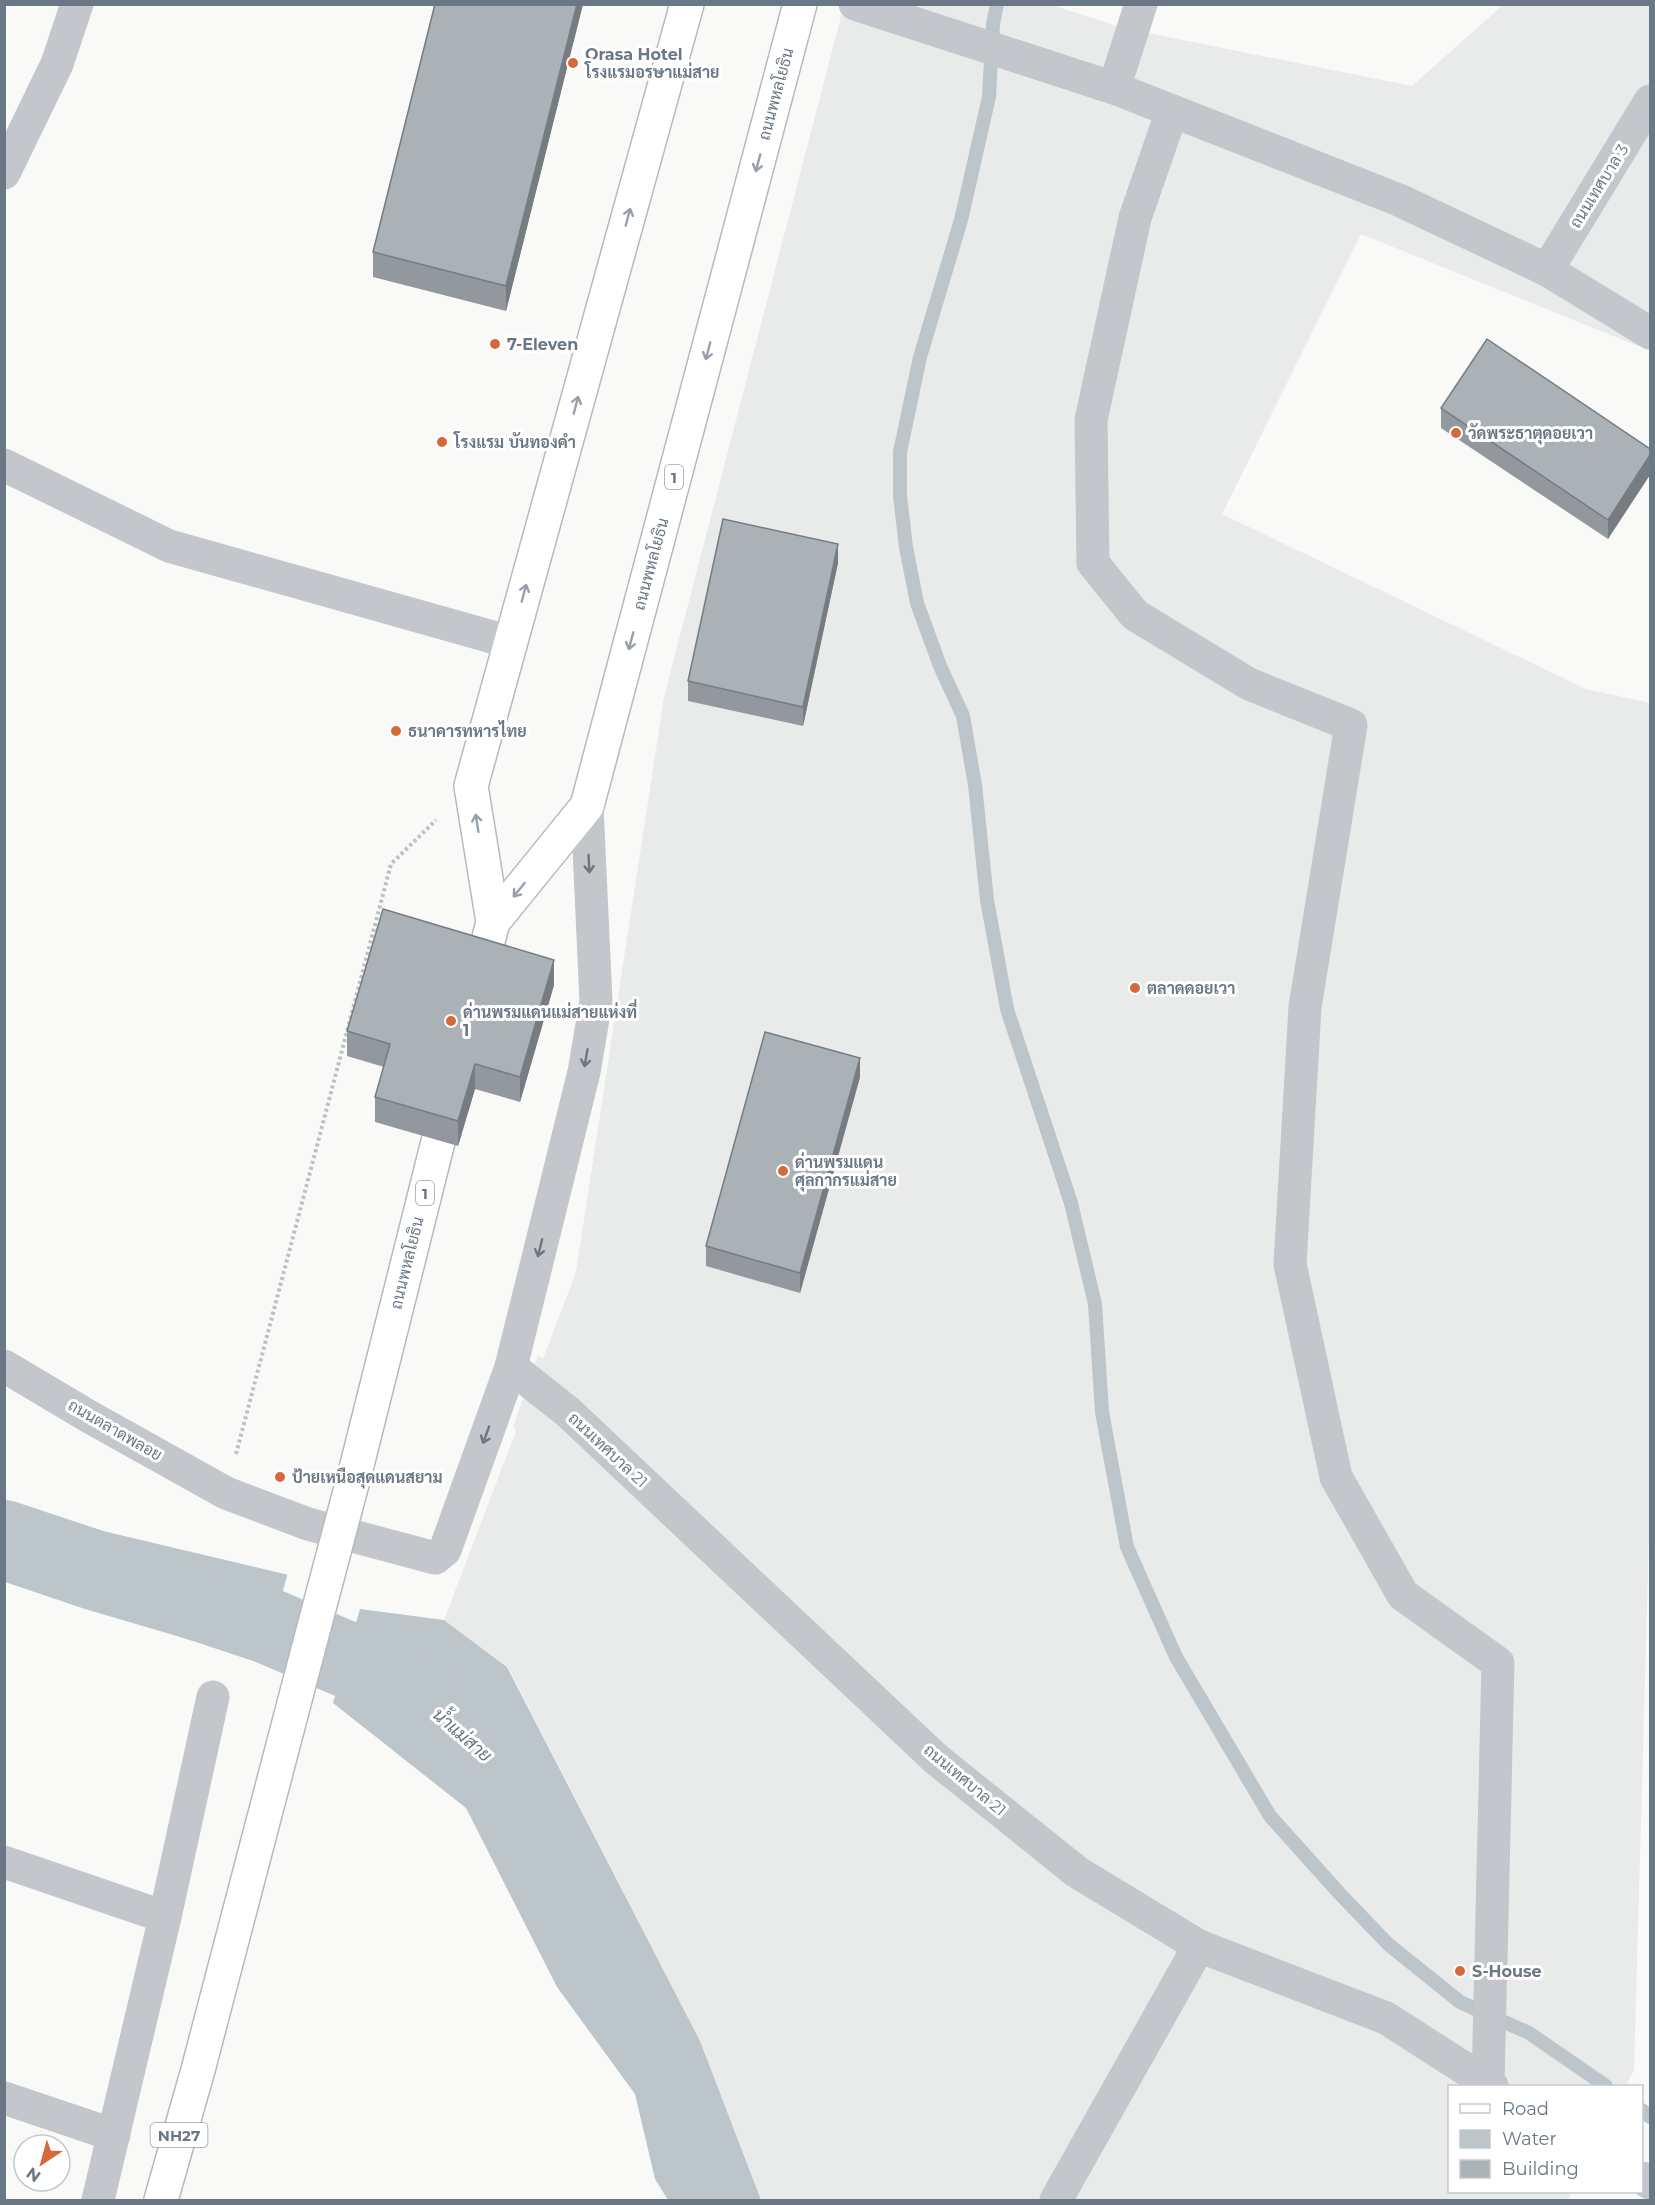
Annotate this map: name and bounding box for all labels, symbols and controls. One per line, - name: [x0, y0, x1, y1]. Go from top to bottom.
- place label: Orasa Hotel โรงแรมอรษาแม่สาย: [584, 45, 719, 82]
- street label: ถนนพหลโยธิน: [753, 45, 797, 142]
- marker: Orasa Hotel โรงแรมอรษาแม่สาย: [566, 56, 580, 70]
- street label: ถนนเทศบาล 3: [1566, 141, 1632, 231]
- one-way arrow: [751, 153, 763, 172]
- one-way arrow: [623, 208, 634, 227]
- place label: 7-Eleven: [507, 335, 578, 354]
- marker: 7-Eleven: [488, 337, 502, 351]
- one-way arrow: [701, 341, 713, 360]
- one-way arrow: [571, 396, 582, 415]
- place label: วัดพระธาตุดอยเวา: [1468, 423, 1593, 445]
- marker: วัดพระธาตุดอยเวา: [1449, 426, 1463, 440]
- place label: โรงแรม บันทองคํา: [453, 431, 576, 452]
- marker: โรงแรม บันทองคํา: [435, 435, 449, 449]
- road number: 1: [665, 465, 683, 489]
- street label: ถนนพหลโยธิน: [628, 515, 672, 612]
- one-way arrow: [519, 584, 530, 603]
- one-way arrow: [624, 631, 636, 650]
- place label: ธนาคารทหารไทย: [408, 720, 527, 741]
- marker: ธนาคารทหารไทย: [389, 724, 403, 738]
- one-way arrow: [472, 813, 483, 833]
- one-way arrow: [584, 854, 595, 874]
- one-way arrow: [512, 882, 525, 898]
- place label: ตลาดดอยเวา: [1147, 979, 1235, 998]
- marker: ตลาดดอยเวา: [1128, 981, 1142, 995]
- place label: ด่านพรมแดนแม่สายแห่งที่ 1: [463, 998, 637, 1040]
- marker: ด่านพรมแดนแม่สายแห่งที่ 1: [444, 1014, 458, 1028]
- one-way arrow: [580, 1048, 591, 1068]
- place label: ด่านพรมแดน ศุลกากรแม่สาย: [795, 1152, 897, 1192]
- marker: ด่านพรมแดน ศุลกากรแม่สาย: [776, 1164, 790, 1178]
- road number: 1: [416, 1181, 434, 1205]
- street label: ถนนพหลโยธิน: [384, 1214, 428, 1311]
- one-way arrow: [534, 1238, 546, 1257]
- street label: ถนนตลาดพลอย: [65, 1395, 165, 1465]
- street label: ถนนเทศบาล 21: [565, 1409, 651, 1491]
- one-way arrow: [480, 1425, 491, 1444]
- place label: ป้ายเหนือสุดแดนสยาม: [292, 1467, 443, 1489]
- marker: ป้ายเหนือสุดแดนสยาม: [273, 1470, 287, 1484]
- water label: น้ำแม่สาย: [428, 1700, 499, 1767]
- street label: ถนนเทศบาล 21: [920, 1740, 1010, 1820]
- place label: S-House: [1472, 1962, 1542, 1981]
- marker: S-House: [1453, 1964, 1467, 1978]
- legend: [1448, 2085, 1643, 2193]
- text: Road: [1502, 2098, 1549, 2120]
- road number: NH27: [150, 2123, 207, 2147]
- text: Water: [1502, 2128, 1557, 2150]
- north arrow: [12, 2133, 72, 2193]
- text: Building: [1502, 2158, 1579, 2180]
- text: N: [23, 2163, 44, 2186]

